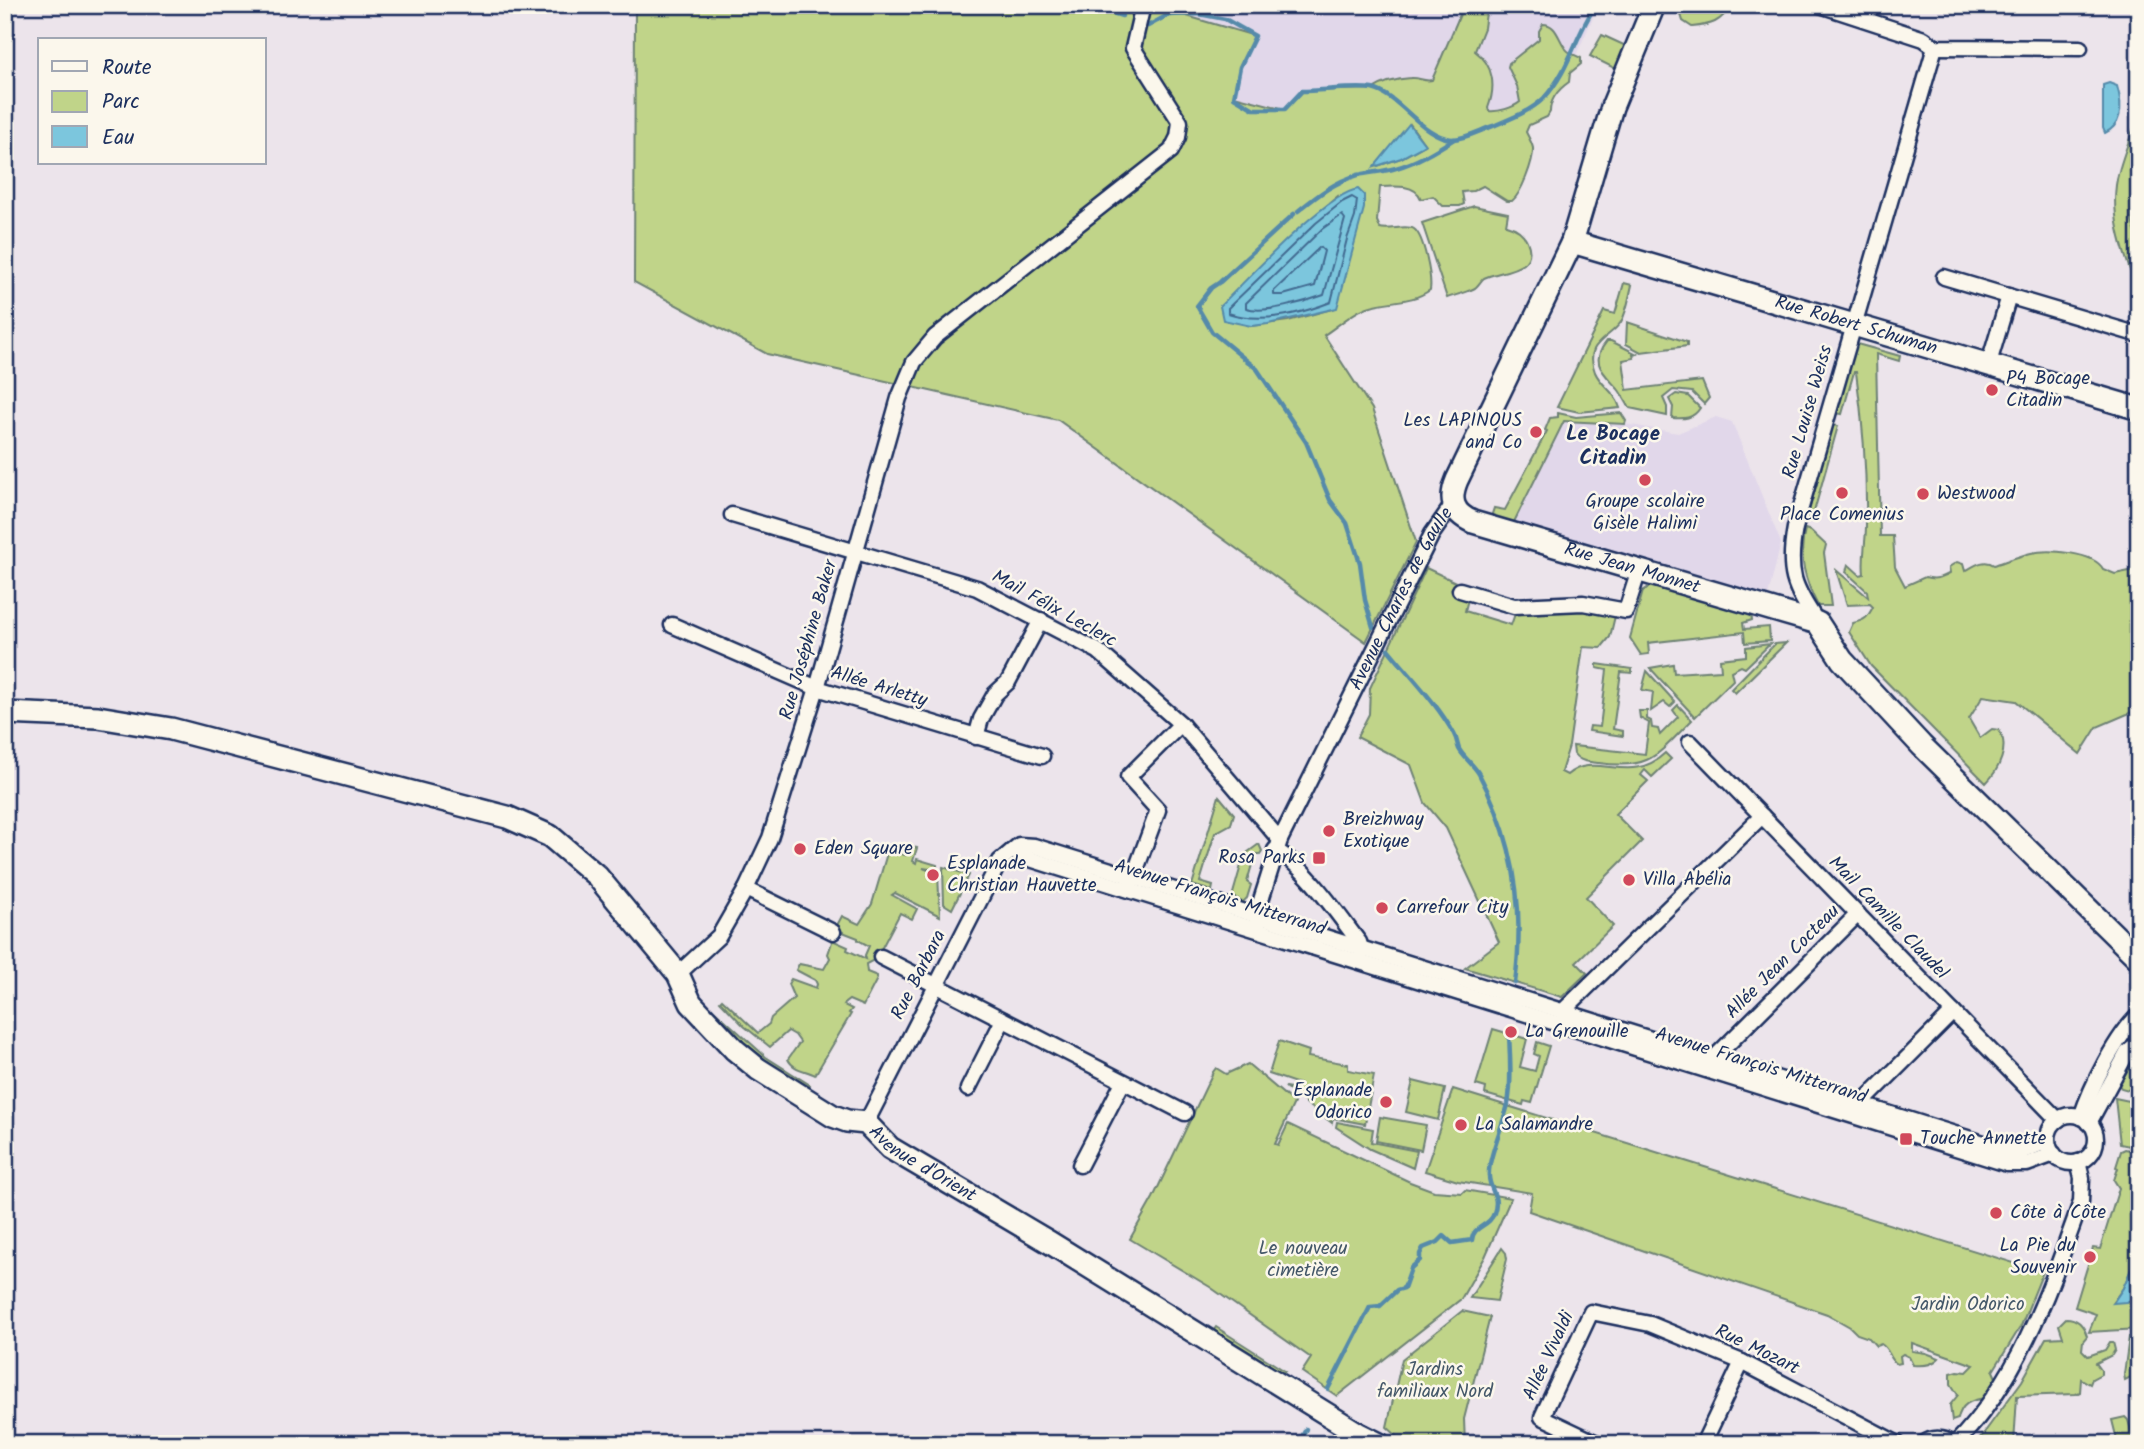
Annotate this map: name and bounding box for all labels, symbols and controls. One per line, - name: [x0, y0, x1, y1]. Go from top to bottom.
- legend: [38, 38, 266, 164]
- text: Route: [102, 52, 152, 85]
- text: Parc: [102, 86, 140, 119]
- text: Eau: [102, 122, 134, 155]
- street label: Rue Robert Schuman: [1771, 287, 1941, 364]
- street label: Rue Louise Weiss: [1775, 342, 1841, 482]
- place label: P4 Bocage Citadin: [2006, 364, 2091, 416]
- marker: P4 Bocage Citadin: [1984, 382, 2000, 398]
- place label: Les LAPINOUS and Co: [1403, 406, 1522, 458]
- district label: Le Bocage Citadin: [1566, 418, 1660, 475]
- marker: Les LAPINOUS and Co: [1528, 424, 1544, 440]
- marker: Groupe scolaire Gisèle Halimi: [1637, 472, 1653, 488]
- place label: Westwood: [1937, 479, 2016, 509]
- marker: Place Comenius: [1834, 485, 1850, 501]
- marker: Westwood: [1915, 486, 1931, 502]
- place label: Groupe scolaire Gisèle Halimi: [1586, 487, 1705, 539]
- place label: Place Comenius: [1780, 500, 1904, 530]
- street label: Avenue Charles de Gaulle: [1342, 501, 1462, 696]
- street label: Rue Jean Monnet: [1561, 534, 1704, 603]
- street label: Rue Joséphine Baker: [772, 555, 847, 724]
- street label: Mail Félix Leclerc: [986, 562, 1122, 656]
- street label: Allée Arletty: [827, 658, 932, 716]
- place label: Breizhway Exotique: [1343, 805, 1425, 857]
- marker: Breizhway Exotique: [1321, 823, 1337, 839]
- place label: Eden Square: [814, 834, 913, 864]
- marker: Eden Square: [792, 841, 808, 857]
- place label: Rosa Parks: [1218, 843, 1305, 873]
- place label: Esplanade Christian Hauvette: [947, 849, 1097, 901]
- street label: Mail Camille Claudel: [1821, 849, 1956, 987]
- marker: Rosa Parks: [1311, 850, 1327, 866]
- street label: Avenue François Mitterrand: [1110, 851, 1330, 945]
- place label: Villa Abélia: [1643, 865, 1731, 895]
- marker: Esplanade Christian Hauvette: [925, 867, 941, 883]
- marker: Villa Abélia: [1621, 872, 1637, 888]
- place label: Carrefour City: [1396, 893, 1509, 923]
- street label: Allée Jean Cocteau: [1719, 898, 1847, 1026]
- marker: Carrefour City: [1374, 900, 1390, 916]
- street label: Rue Barbara: [883, 925, 955, 1025]
- place label: La Grenouille: [1525, 1017, 1629, 1047]
- street label: Avenue François Mitterrand: [1651, 1019, 1871, 1113]
- marker: La Grenouille: [1503, 1024, 1519, 1040]
- place label: Esplanade Odorico: [1293, 1076, 1372, 1128]
- marker: Esplanade Odorico: [1378, 1094, 1394, 1110]
- place label: La Salamandre: [1475, 1110, 1593, 1140]
- marker: La Salamandre: [1453, 1117, 1469, 1133]
- street label: Avenue d'Orient: [861, 1118, 982, 1211]
- place label: Touche Annette: [1920, 1124, 2047, 1154]
- marker: Touche Annette: [1898, 1131, 1914, 1147]
- place label: Côte à Côte: [2010, 1198, 2106, 1228]
- marker: Côte à Côte: [1988, 1205, 2004, 1221]
- place label: La Pie du Souvenir: [1999, 1231, 2078, 1283]
- park label: Le nouveau cimetière: [1258, 1234, 1348, 1286]
- marker: La Pie du Souvenir: [2082, 1249, 2098, 1265]
- park label: Jardin Odorico: [1911, 1290, 2025, 1320]
- street label: Allée Vivaldi: [1515, 1305, 1583, 1406]
- street label: Rue Mozart: [1710, 1317, 1805, 1384]
- park label: Jardins familiaux Nord: [1377, 1355, 1493, 1407]

